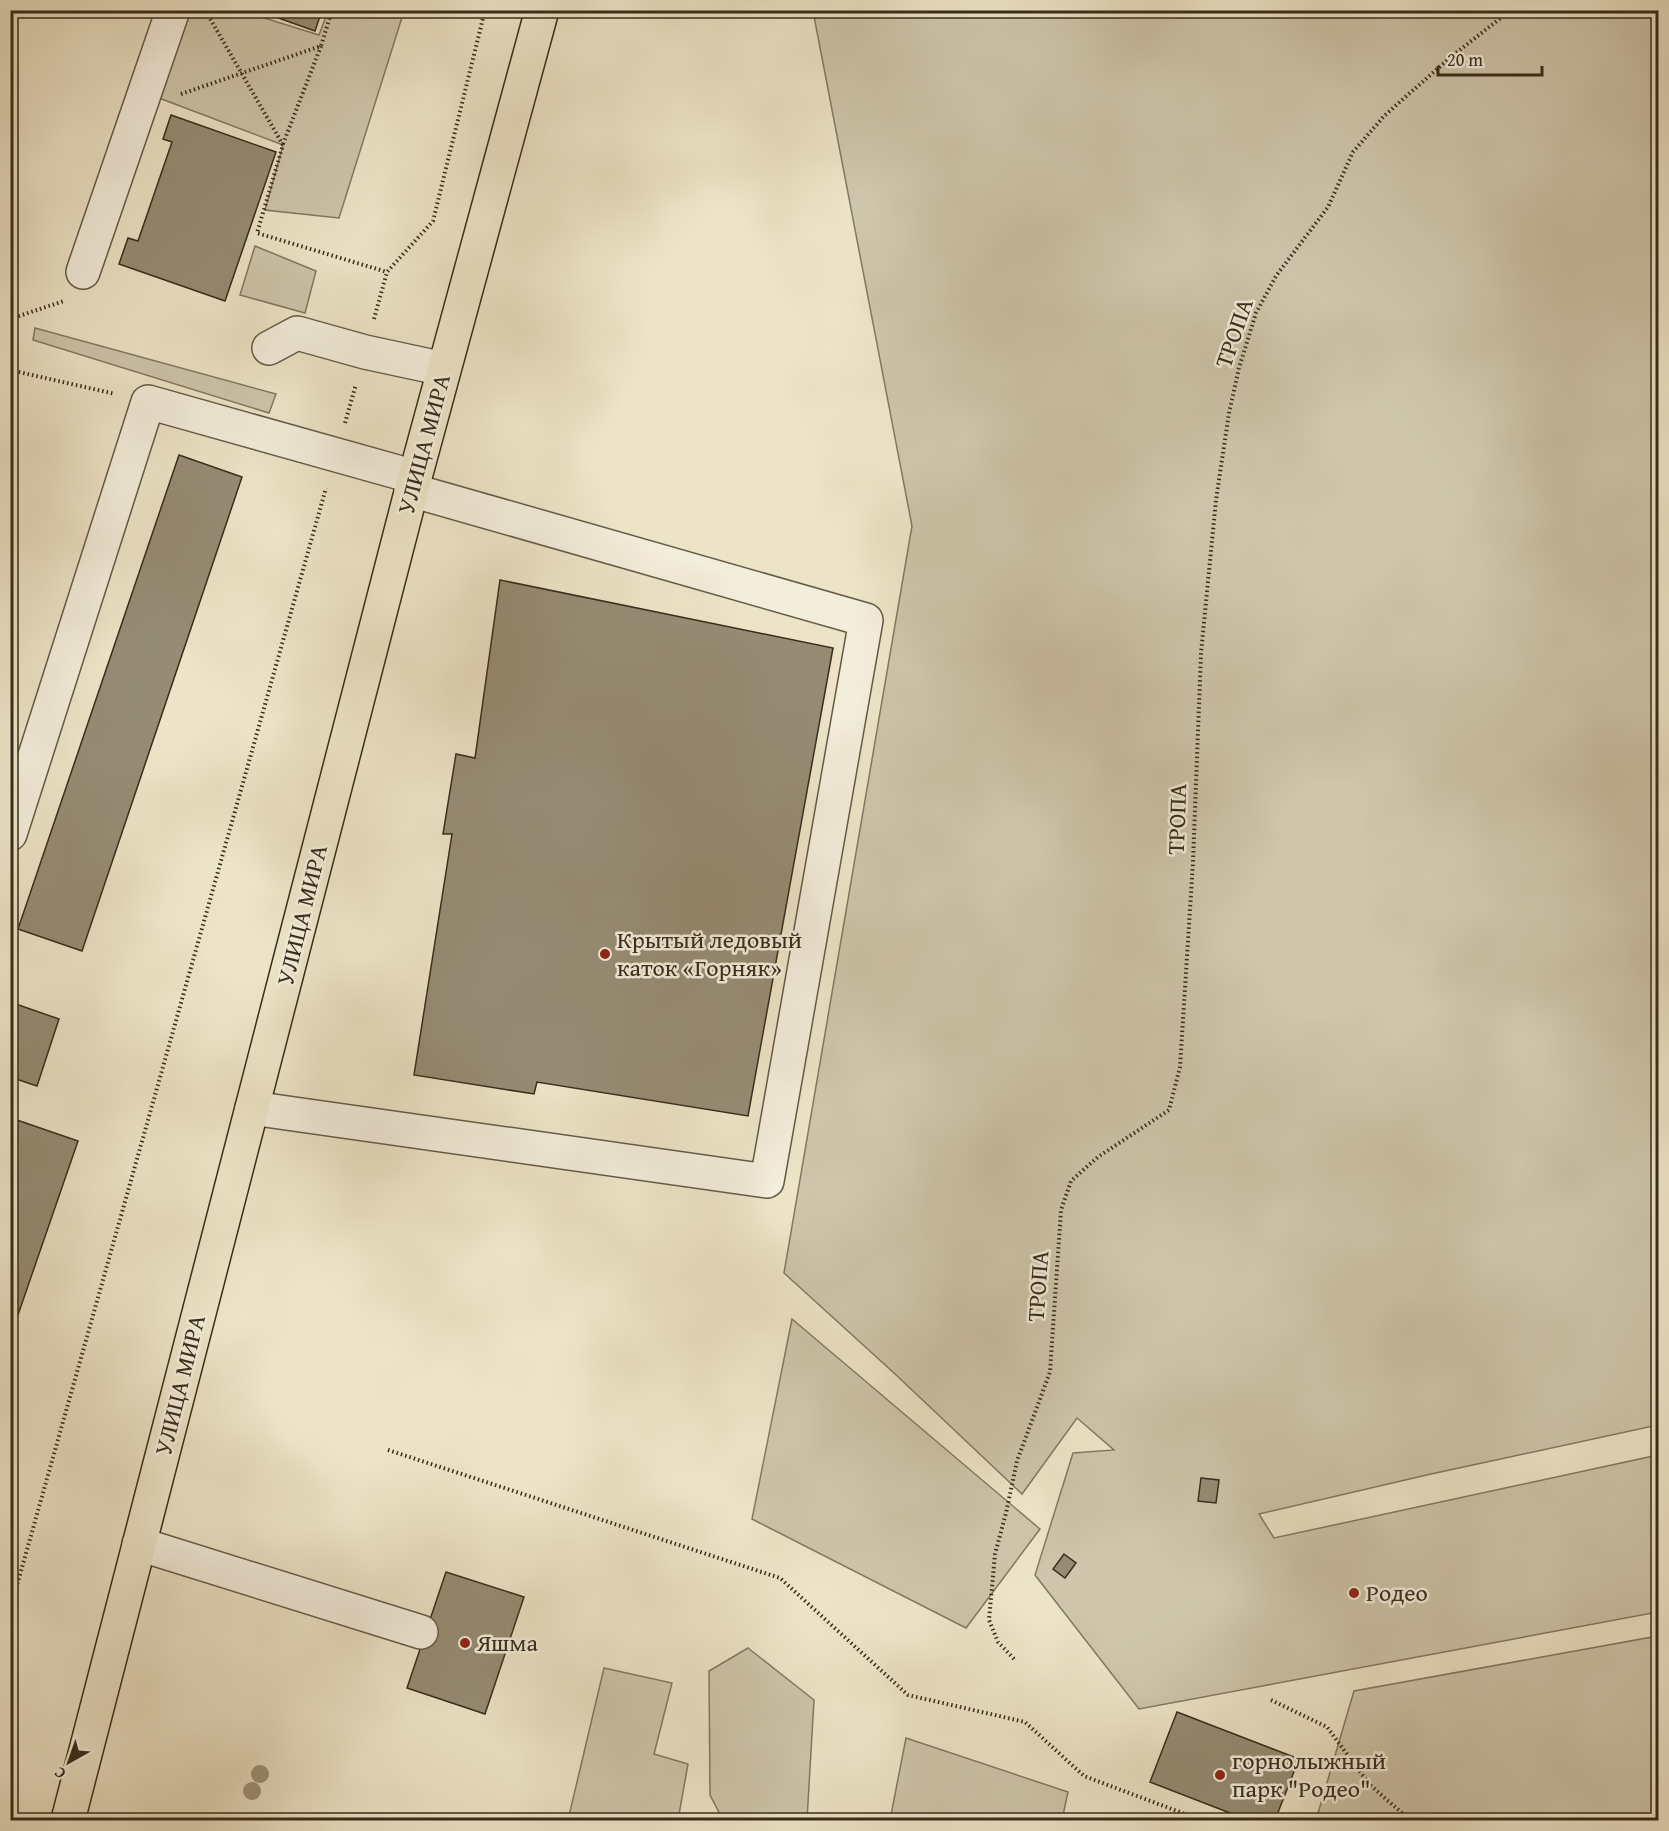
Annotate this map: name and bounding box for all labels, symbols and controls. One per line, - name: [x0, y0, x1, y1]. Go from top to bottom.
- scale bar: [1438, 39, 1542, 77]
- text: 20 m: [1447, 46, 1483, 73]
- street label: ТРОПА: [1205, 293, 1262, 372]
- street label: УЛИЦА МИРА: [388, 369, 459, 518]
- street label: ТРОПА: [1158, 782, 1195, 855]
- street label: УЛИЦА МИРА: [267, 840, 336, 989]
- place label: Крытый ледовый каток «Горняк»: [617, 922, 802, 985]
- marker: Крытый ледовый каток «Горняк»: [598, 947, 612, 961]
- street label: ТРОПА: [1018, 1249, 1057, 1323]
- street label: УЛИЦА МИРА: [145, 1310, 214, 1459]
- place label: Родео: [1366, 1575, 1428, 1610]
- marker: Родео: [1347, 1586, 1361, 1600]
- place label: Яшма: [476, 1625, 538, 1660]
- marker: Яшма: [458, 1636, 472, 1650]
- north arrow: [39, 1732, 99, 1792]
- place label: горнолыжный парк "Родео": [1232, 1743, 1386, 1806]
- text: С: [48, 1761, 71, 1786]
- marker: горнолыжный парк "Родео": [1213, 1768, 1227, 1782]

